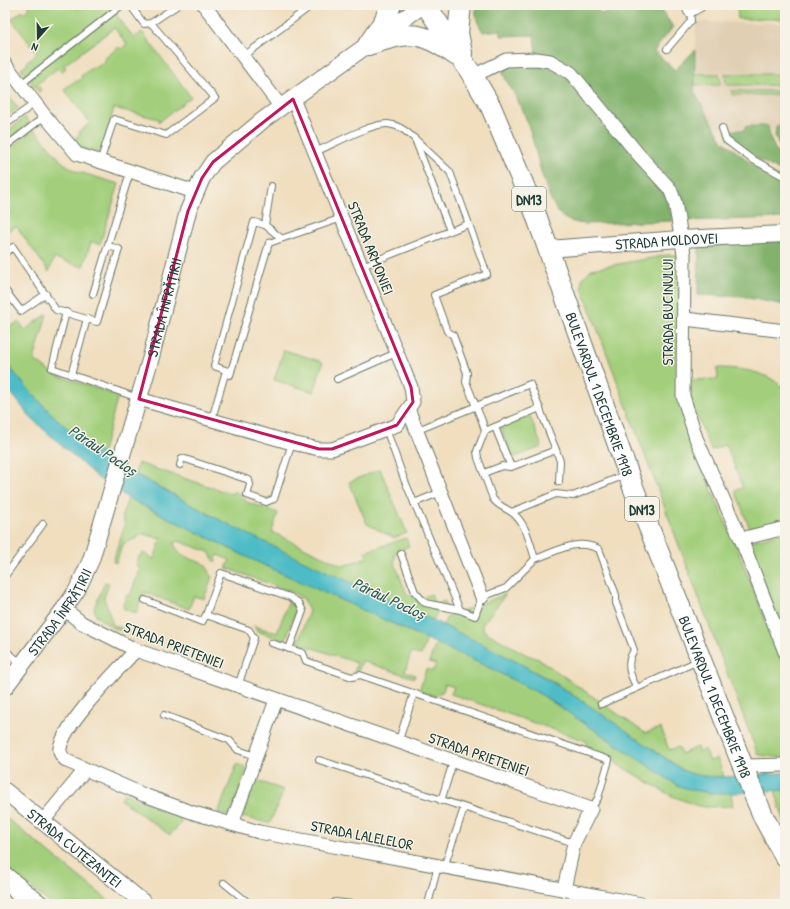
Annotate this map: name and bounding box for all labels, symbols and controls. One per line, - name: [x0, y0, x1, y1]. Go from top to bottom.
- north arrow: [18, 18, 58, 58]
- text: N: [29, 40, 40, 55]
- road number: DN13: [512, 187, 546, 211]
- street label: STRADA ARMONIEI: [343, 198, 399, 298]
- street label: STRADA MOLDOVEI: [615, 227, 719, 254]
- street label: STRADA ÎNFRĂȚIRII: [141, 255, 186, 359]
- street label: STRADA BUCINULUI: [657, 258, 678, 366]
- street label: BULEVARDUL 1 DECEMBRIE 1918: [561, 309, 639, 479]
- water label: Pârâul Pocloș: [65, 419, 143, 482]
- road number: DN13: [625, 497, 659, 521]
- street label: STRADA ÎNFRĂȚIRII: [22, 565, 96, 660]
- water label: Pârâul Pocloș: [349, 572, 431, 625]
- street label: BULEVARDUL 1 DECEMBRIE 1918: [674, 612, 757, 781]
- street label: STRADA PRIETENIEI: [121, 616, 227, 674]
- street label: STRADA PRIETENIEI: [426, 727, 532, 781]
- street label: STRADA CUTEZANȚEI: [23, 803, 127, 892]
- street label: STRADA LALELELOR: [309, 815, 415, 855]

